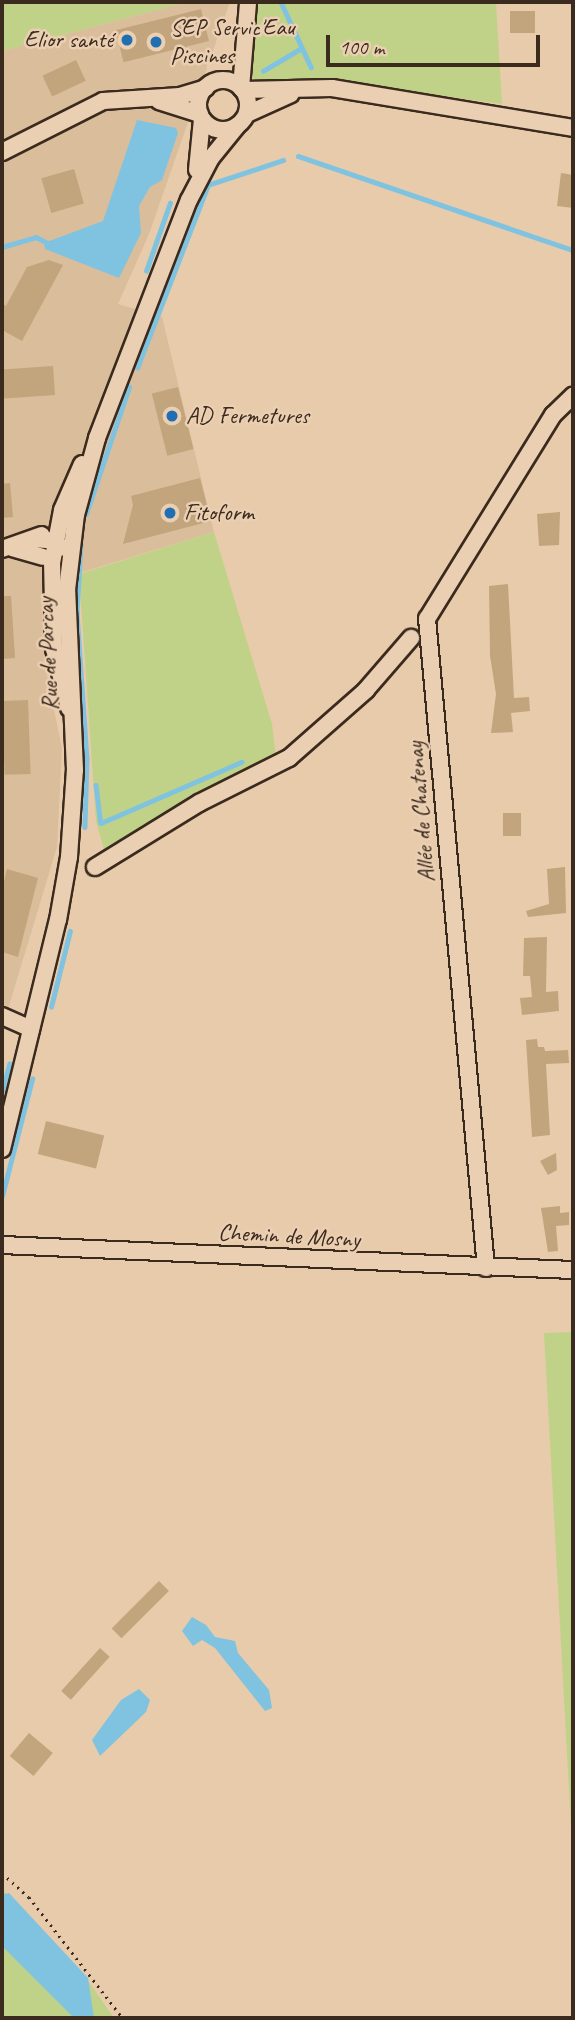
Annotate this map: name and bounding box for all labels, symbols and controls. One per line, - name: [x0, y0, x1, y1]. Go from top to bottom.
- place label: SEP Servic'Eau Piscines: [170, 14, 295, 70]
- scale bar: [330, 21, 544, 65]
- place label: Elior santé: [24, 26, 113, 54]
- marker: Elior santé: [119, 32, 135, 48]
- marker: SEP Servic'Eau Piscines: [148, 34, 164, 50]
- text: 100 m: [339, 34, 384, 60]
- place label: AD Fermetures: [186, 402, 309, 430]
- marker: AD Fermetures: [164, 408, 180, 424]
- place label: Fitoform: [184, 499, 254, 527]
- marker: Fitoform: [162, 505, 178, 521]
- street label: Rue de Parcay: [31, 597, 65, 711]
- street label: Allée de Chatenay: [400, 740, 442, 884]
- street label: Chemin de Mosny: [217, 1218, 361, 1254]

